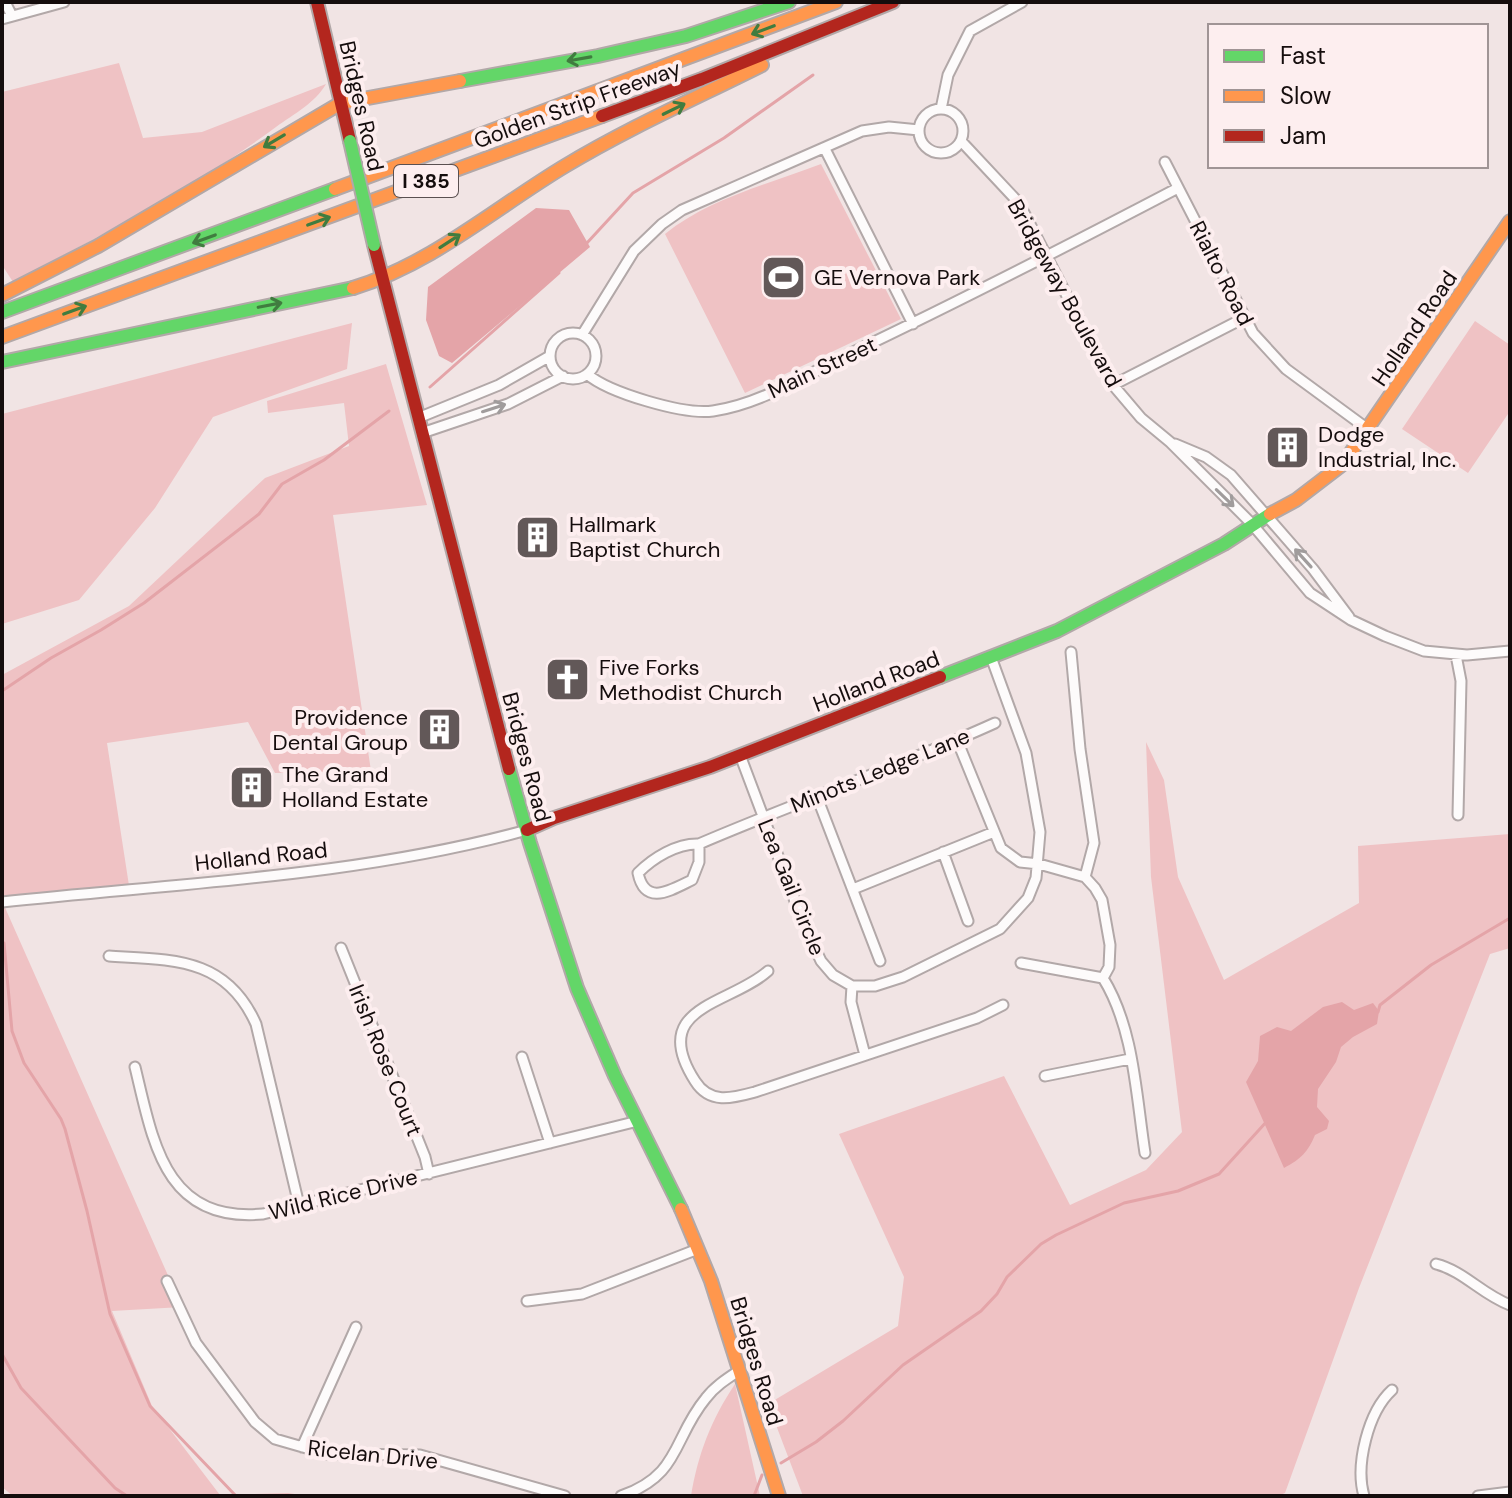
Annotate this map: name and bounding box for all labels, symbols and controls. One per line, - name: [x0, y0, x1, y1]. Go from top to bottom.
- one-way arrow: [751, 24, 776, 38]
- legend: [1208, 24, 1488, 168]
- street label: Bridges Road: [332, 38, 391, 174]
- text: Fast: [1280, 40, 1326, 71]
- one-way arrow: [567, 53, 592, 68]
- street label: Golden Strip Freeway: [470, 54, 685, 155]
- text: Slow: [1280, 80, 1331, 111]
- one-way arrow: [661, 101, 685, 116]
- text: Jam: [1280, 120, 1326, 151]
- one-way arrow: [263, 133, 286, 149]
- road number: I 385: [394, 165, 458, 197]
- street label: Bridgeway Boulevard: [1001, 194, 1128, 393]
- one-way arrow: [306, 212, 331, 227]
- street label: Rialto Road: [1183, 216, 1260, 330]
- one-way arrow: [192, 232, 217, 247]
- one-way arrow: [438, 233, 461, 249]
- sports icon: GE Vernova Park: [759, 253, 807, 301]
- place label: GE Vernova Park: [814, 263, 980, 292]
- street label: Holland Road: [1365, 265, 1464, 392]
- one-way arrow: [257, 297, 282, 312]
- one-way arrow: [62, 302, 87, 316]
- street label: Main Street: [763, 330, 881, 405]
- one-way arrow: [481, 400, 506, 415]
- place label: Dodge Industrial, Inc.: [1318, 420, 1456, 474]
- building icon: Dodge Industrial, Inc.: [1263, 423, 1311, 471]
- one-way arrow: [1215, 488, 1234, 507]
- place label: Hallmark Baptist Church: [569, 510, 721, 564]
- building icon: Hallmark Baptist Church: [514, 513, 562, 561]
- one-way arrow: [1295, 549, 1313, 569]
- street label: Holland Road: [809, 644, 944, 719]
- place label: Five Forks Methodist Church: [599, 653, 782, 707]
- church icon: Five Forks Methodist Church: [544, 656, 592, 704]
- street label: Bridges Road: [495, 689, 558, 825]
- place label: Providence Dental Group: [273, 703, 408, 757]
- building icon: Providence Dental Group: [415, 706, 463, 754]
- street label: Minots Ledge Lane: [786, 721, 974, 820]
- place label: The Grand Holland Estate: [282, 760, 428, 814]
- building icon: The Grand Holland Estate: [227, 763, 275, 811]
- street label: Lea Gail Circle: [751, 815, 832, 960]
- street label: Holland Road: [193, 835, 329, 878]
- street label: Irish Rose Court: [342, 980, 429, 1140]
- street label: Wild Rice Drive: [266, 1162, 421, 1227]
- street label: Bridges Road: [723, 1293, 790, 1429]
- street label: Ricelan Drive: [306, 1433, 440, 1476]

